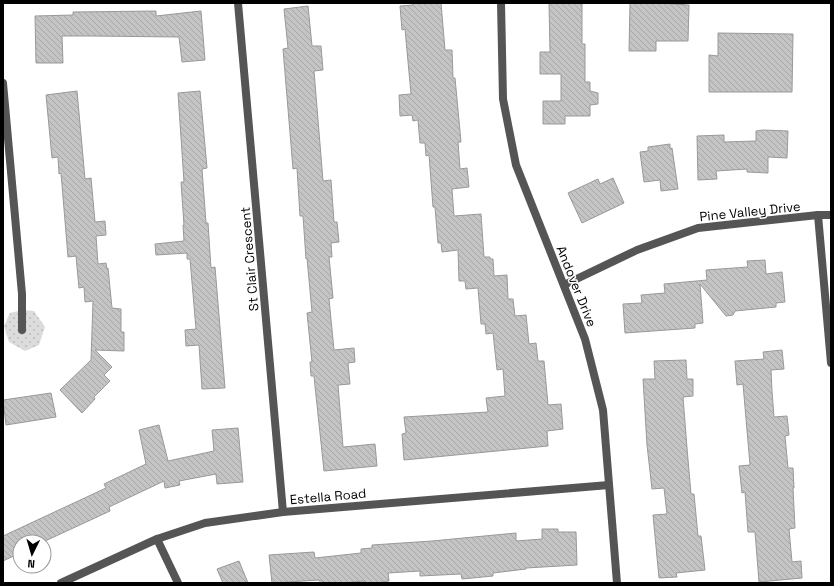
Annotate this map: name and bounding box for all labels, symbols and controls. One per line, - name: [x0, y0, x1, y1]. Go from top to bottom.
- street label: Pine Valley Drive: [699, 198, 801, 225]
- street label: St Clair Crescent: [236, 206, 263, 312]
- street label: Andover Drive: [553, 243, 601, 329]
- street label: Estella Road: [289, 485, 367, 508]
- north arrow: [12, 534, 52, 574]
- text: N: [27, 557, 35, 571]

